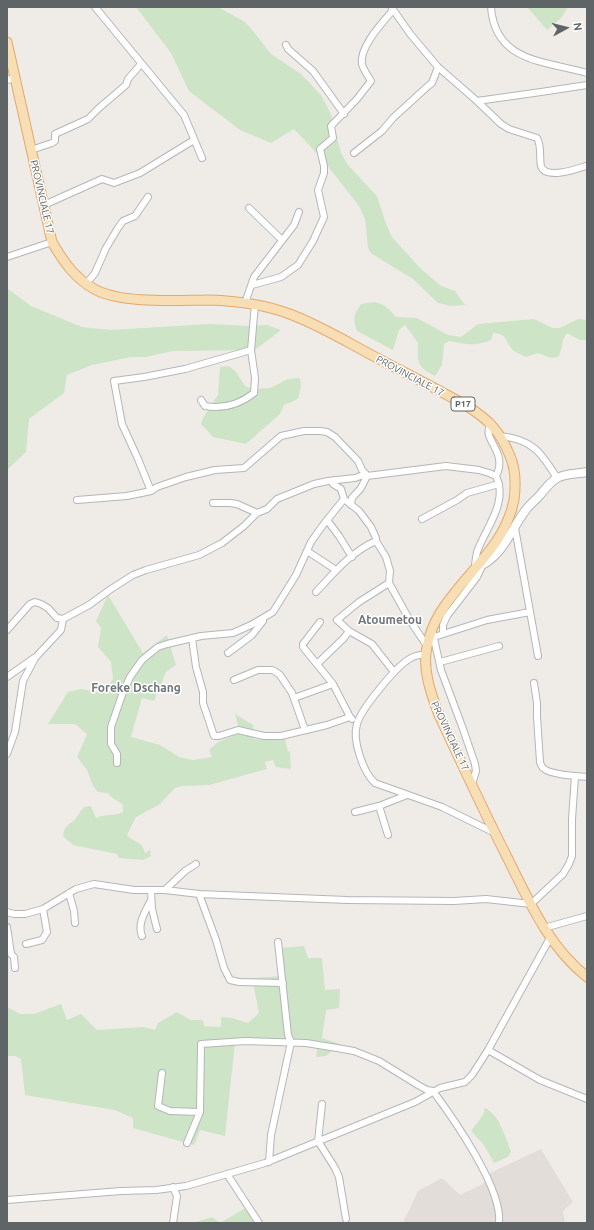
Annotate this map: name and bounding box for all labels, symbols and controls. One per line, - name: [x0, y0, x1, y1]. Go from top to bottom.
- north arrow: [546, 8, 586, 48]
- text: N: [571, 22, 584, 31]
- street label: PROVINCIALE 17: [28, 159, 56, 235]
- street label: PROVINCIALE 17: [374, 353, 446, 399]
- road number: P17: [451, 397, 475, 411]
- district label: Atoumetou: [358, 613, 422, 627]
- district label: Foreke Dschang: [91, 681, 181, 695]
- street label: PROVINCIALE 17: [429, 699, 471, 773]

